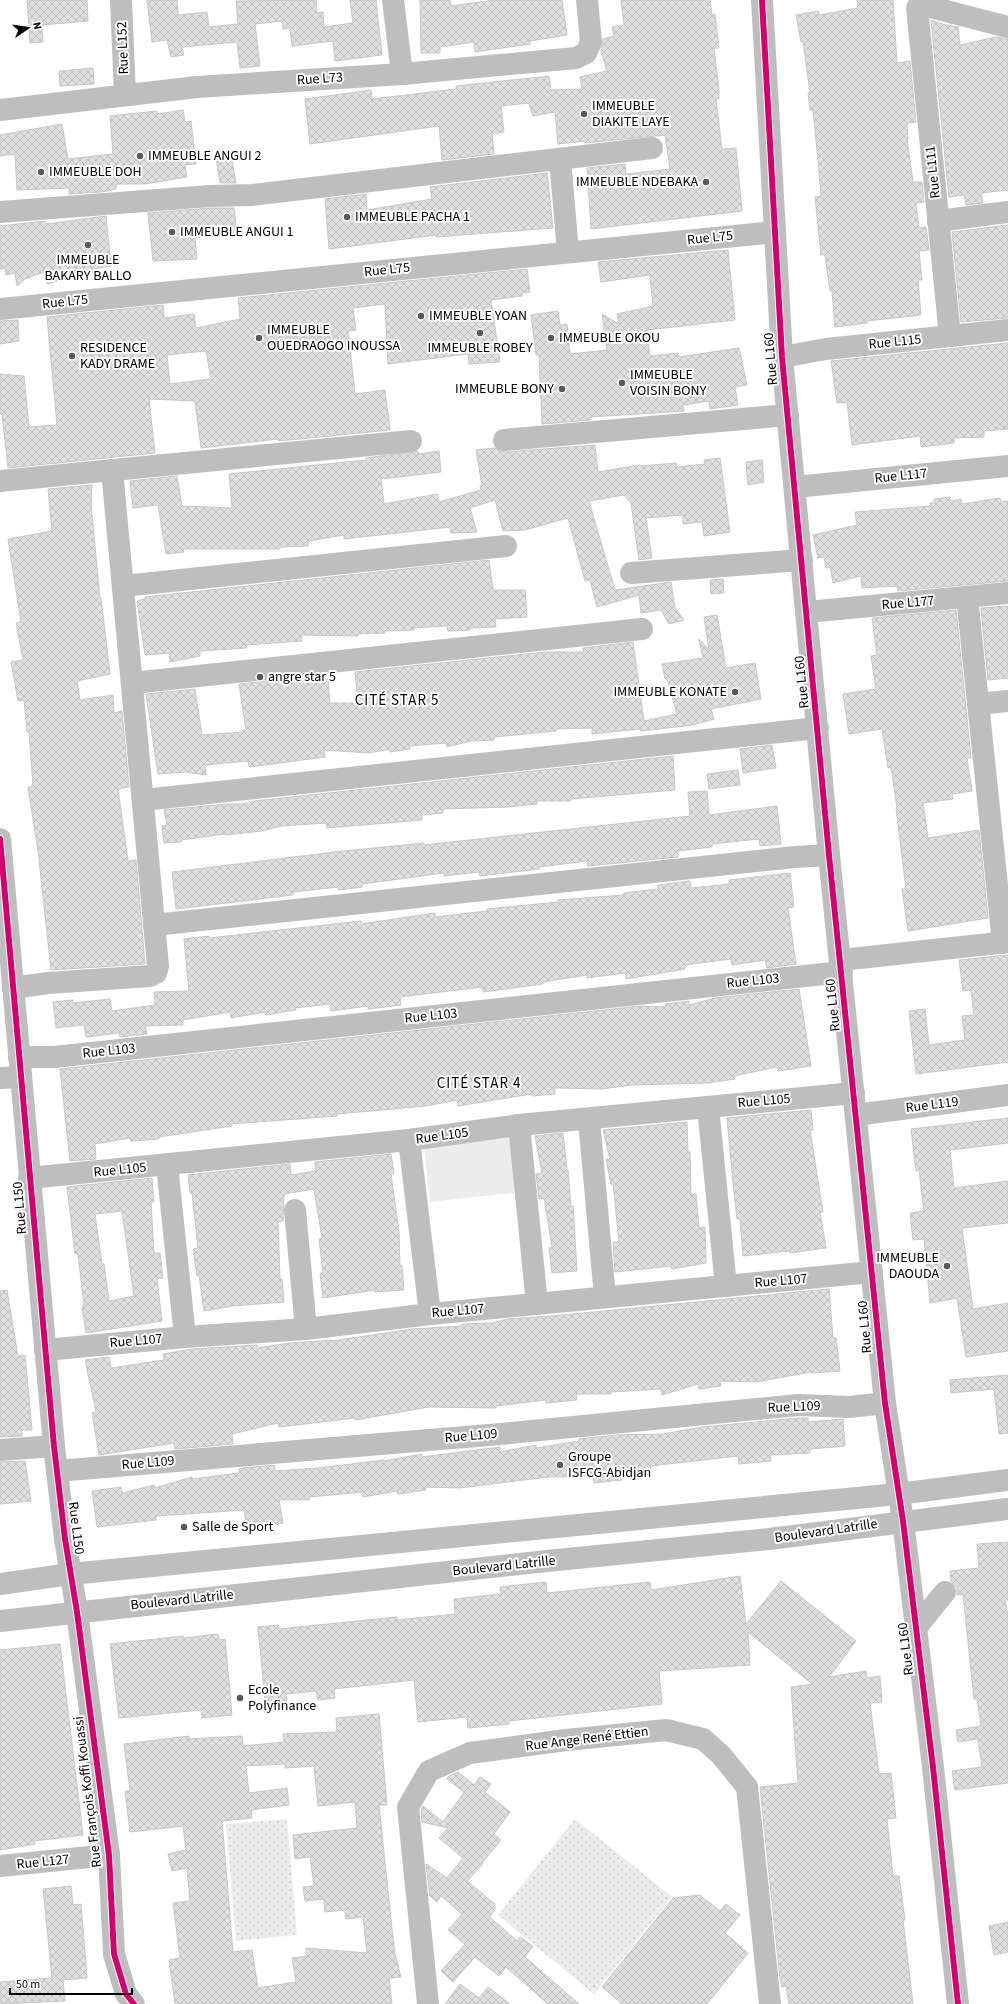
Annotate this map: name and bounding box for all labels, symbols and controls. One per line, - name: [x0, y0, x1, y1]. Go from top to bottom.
- north arrow: [8, 8, 48, 48]
- text: N: [29, 21, 45, 31]
- street label: Rue L152: [112, 21, 134, 75]
- street label: Rue L73: [296, 67, 344, 91]
- place label: IMMEUBLE DIAKITE LAYE: [592, 96, 670, 132]
- marker: IMMEUBLE DIAKITE LAYE: [579, 109, 589, 119]
- street label: Rue L111: [920, 145, 946, 199]
- place label: IMMEUBLE ANGUI 2: [148, 146, 261, 166]
- marker: IMMEUBLE ANGUI 2: [135, 151, 145, 161]
- place label: IMMEUBLE DOH: [49, 162, 142, 182]
- marker: IMMEUBLE DOH: [36, 167, 46, 177]
- place label: IMMEUBLE NDEBAKA: [576, 172, 698, 192]
- marker: IMMEUBLE NDEBAKA: [701, 177, 711, 187]
- place label: IMMEUBLE PACHA 1: [355, 207, 470, 227]
- marker: IMMEUBLE PACHA 1: [342, 212, 352, 222]
- place label: IMMEUBLE ANGUI 1: [180, 222, 293, 242]
- street label: Rue L75: [686, 226, 734, 250]
- marker: IMMEUBLE ANGUI 1: [167, 227, 177, 237]
- marker: IMMEUBLE BAKARY BALLO: [83, 240, 93, 250]
- place label: IMMEUBLE BAKARY BALLO: [44, 250, 132, 286]
- street label: Rue L75: [363, 258, 411, 282]
- street label: Rue L75: [41, 290, 89, 314]
- place label: IMMEUBLE YOAN: [429, 306, 527, 326]
- marker: IMMEUBLE YOAN: [416, 311, 426, 321]
- place label: IMMEUBLE OUEDRAOGO INOUSSA: [267, 320, 400, 356]
- marker: IMMEUBLE ROBEY: [475, 328, 485, 338]
- place label: IMMEUBLE OKOU: [559, 328, 660, 348]
- street label: Rue L115: [868, 329, 922, 355]
- street label: Rue L160: [759, 332, 783, 386]
- marker: IMMEUBLE OUEDRAOGO INOUSSA: [254, 333, 264, 343]
- marker: IMMEUBLE OKOU: [546, 333, 556, 343]
- place label: RESIDENCE KADY DRAME: [80, 338, 155, 374]
- place label: IMMEUBLE ROBEY: [427, 338, 533, 358]
- marker: RESIDENCE KADY DRAME: [67, 351, 77, 361]
- place label: IMMEUBLE VOISIN BONY: [630, 365, 707, 401]
- marker: IMMEUBLE VOISIN BONY: [617, 378, 627, 388]
- place label: IMMEUBLE BONY: [455, 379, 554, 399]
- marker: IMMEUBLE BONY: [557, 384, 567, 394]
- street label: Rue L117: [874, 463, 928, 489]
- street label: Rue L177: [881, 591, 935, 615]
- street label: Rue L160: [789, 655, 815, 709]
- place label: angre star 5: [268, 667, 336, 687]
- marker: angre star 5: [255, 672, 265, 682]
- place label: IMMEUBLE KONATE: [613, 682, 727, 702]
- marker: IMMEUBLE KONATE: [730, 687, 740, 697]
- district label: CITÉ STAR 5: [355, 690, 439, 711]
- street label: Rue L103: [726, 968, 780, 994]
- street label: Rue L160: [820, 978, 846, 1032]
- street label: Rue L103: [404, 1003, 458, 1029]
- street label: Rue L103: [82, 1038, 136, 1064]
- district label: CITÉ STAR 4: [437, 1073, 521, 1094]
- street label: Rue L105: [737, 1089, 791, 1113]
- street label: Rue L119: [904, 1092, 960, 1118]
- street label: Rue L105: [414, 1122, 470, 1150]
- street label: Rue L105: [93, 1157, 147, 1183]
- street label: Rue L150: [8, 1181, 32, 1235]
- place label: IMMEUBLE DAOUDA: [876, 1248, 939, 1284]
- marker: IMMEUBLE DAOUDA: [942, 1261, 952, 1271]
- street label: Rue L107: [754, 1269, 808, 1293]
- street label: Rue L107: [431, 1299, 485, 1323]
- street label: Rue L160: [853, 1300, 877, 1354]
- street label: Rue L107: [109, 1329, 163, 1353]
- street label: Rue L109: [767, 1396, 821, 1418]
- street label: Rue L109: [444, 1424, 498, 1448]
- place label: Groupe ISFCG-Abidjan: [568, 1447, 651, 1483]
- street label: Rue L109: [121, 1451, 175, 1475]
- marker: Groupe ISFCG-Abidjan: [555, 1460, 565, 1470]
- street label: Rue L150: [63, 1500, 89, 1556]
- street label: Boulevard Latrille: [773, 1514, 879, 1548]
- place label: Salle de Sport: [192, 1517, 274, 1537]
- marker: Salle de Sport: [179, 1522, 189, 1532]
- street label: Boulevard Latrille: [452, 1551, 557, 1581]
- street label: Boulevard Latrille: [130, 1585, 235, 1615]
- street label: Rue L160: [893, 1621, 919, 1677]
- place label: Ecole Polyfinance: [248, 1680, 316, 1716]
- marker: Ecole Polyfinance: [235, 1693, 245, 1703]
- street label: Rue François Koffi Kouassi: [69, 1715, 107, 1869]
- street label: Rue Ange René Ettien: [524, 1722, 650, 1756]
- street label: Rue L127: [16, 1849, 70, 1875]
- scale bar: [10, 1970, 132, 1996]
- text: 50 m: [16, 1976, 40, 1993]

